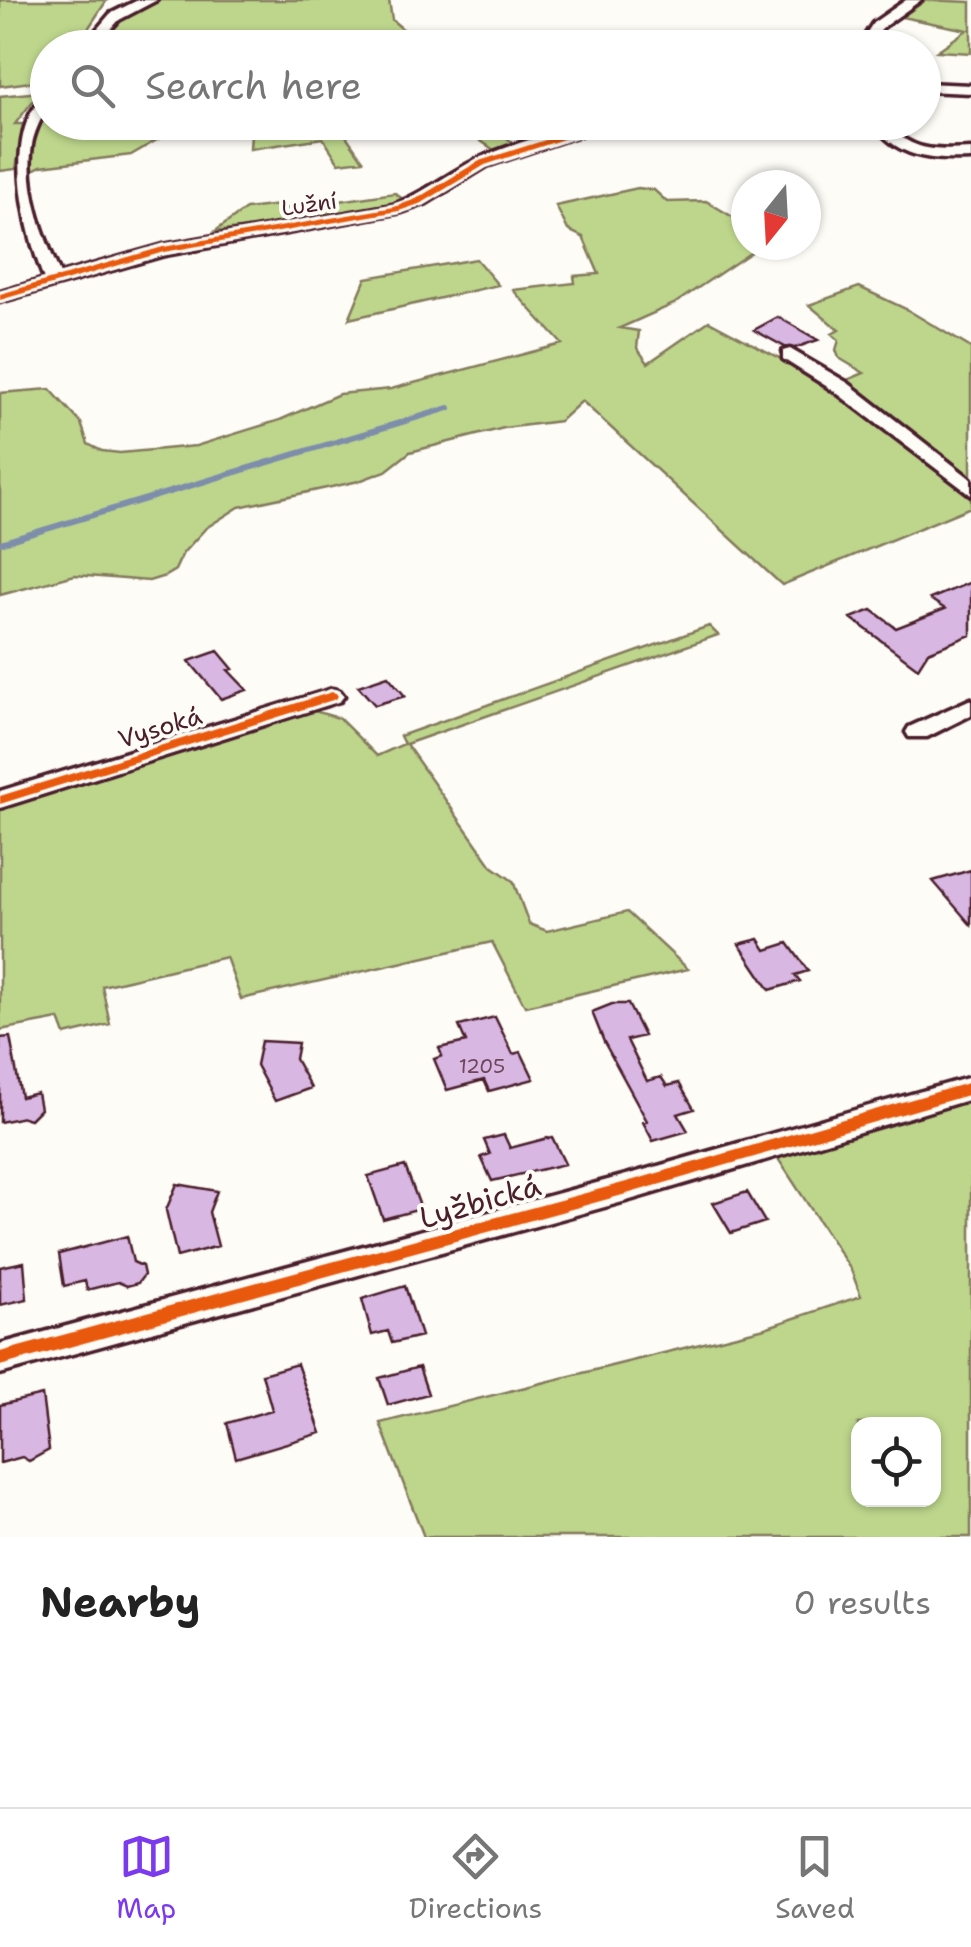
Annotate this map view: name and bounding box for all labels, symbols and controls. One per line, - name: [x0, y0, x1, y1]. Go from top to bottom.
- search box: [30, 30, 941, 140]
- icon: search: [65, 58, 120, 113]
- text: Search here: [145, 60, 362, 111]
- north arrow: [731, 170, 821, 260]
- street label: Lužní: [280, 186, 339, 223]
- street label: Vysoká: [114, 698, 206, 756]
- house number: 1205: [459, 1053, 505, 1079]
- street label: Lyžbická: [414, 1165, 546, 1238]
- map controls: [851, 1417, 941, 1507]
- button: locate: [851, 1417, 941, 1507]
- text: Nearby: [40, 1574, 200, 1630]
- text: 0 results: [794, 1581, 931, 1624]
- tab: Map: [116, 1829, 176, 1927]
- tab: Directions: [409, 1829, 542, 1927]
- tab: Saved: [775, 1829, 855, 1927]

